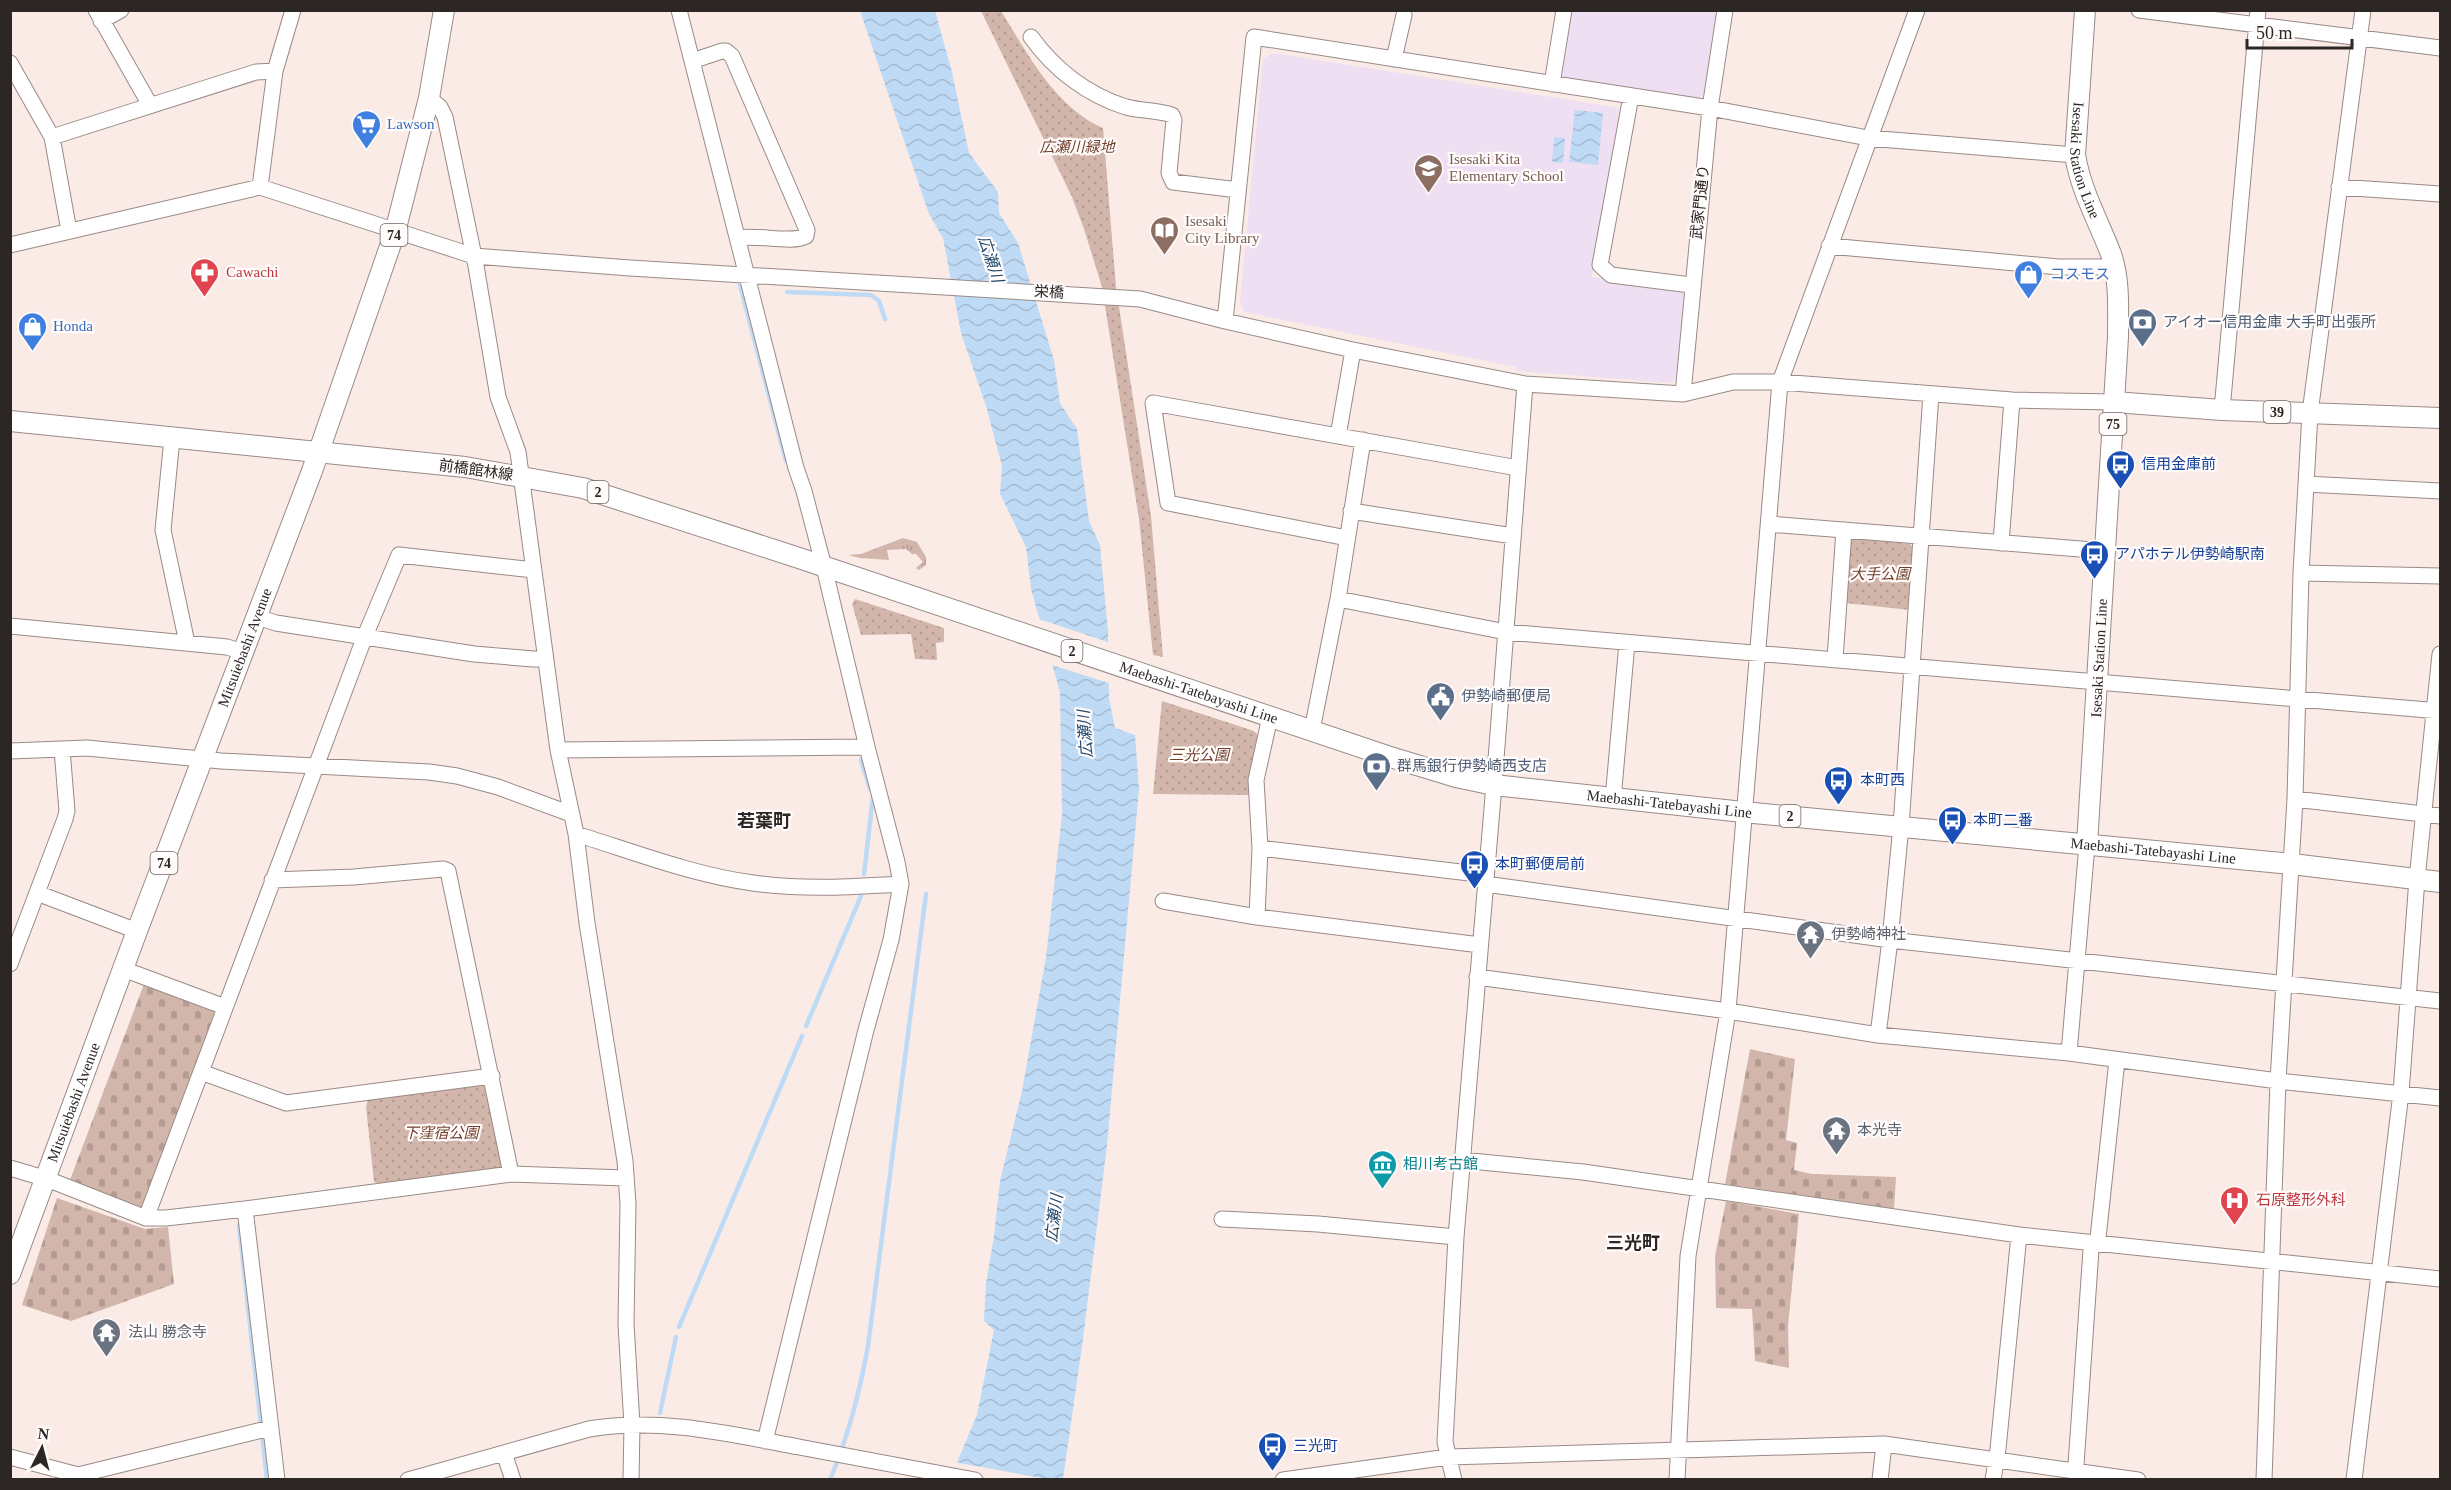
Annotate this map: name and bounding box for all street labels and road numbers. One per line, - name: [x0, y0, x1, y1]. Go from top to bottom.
- street label: Isesaki Station Line: [2067, 102, 2103, 221]
- street label: 武家門通り: [1688, 164, 1712, 240]
- road number: 74: [380, 224, 408, 246]
- street label: 栄橋: [1034, 283, 1064, 301]
- road number: 39: [2264, 401, 2290, 423]
- road number: 75: [2100, 413, 2126, 435]
- street label: 前橋館林線: [438, 457, 514, 483]
- road number: 2: [588, 481, 608, 503]
- street label: Mitsuiebashi Avenue: [215, 586, 275, 709]
- street label: Isesaki Station Line: [2088, 598, 2110, 718]
- road number: 2: [1062, 640, 1082, 662]
- street label: Maebashi-Tatebayashi Line: [1117, 659, 1280, 727]
- street label: Maebashi-Tatebayashi Line: [1586, 787, 1753, 821]
- road number: 2: [1780, 805, 1800, 827]
- street label: Maebashi-Tatebayashi Line: [2070, 835, 2237, 867]
- road number: 74: [150, 852, 178, 874]
- street label: Mitsuiebashi Avenue: [44, 1040, 103, 1164]

